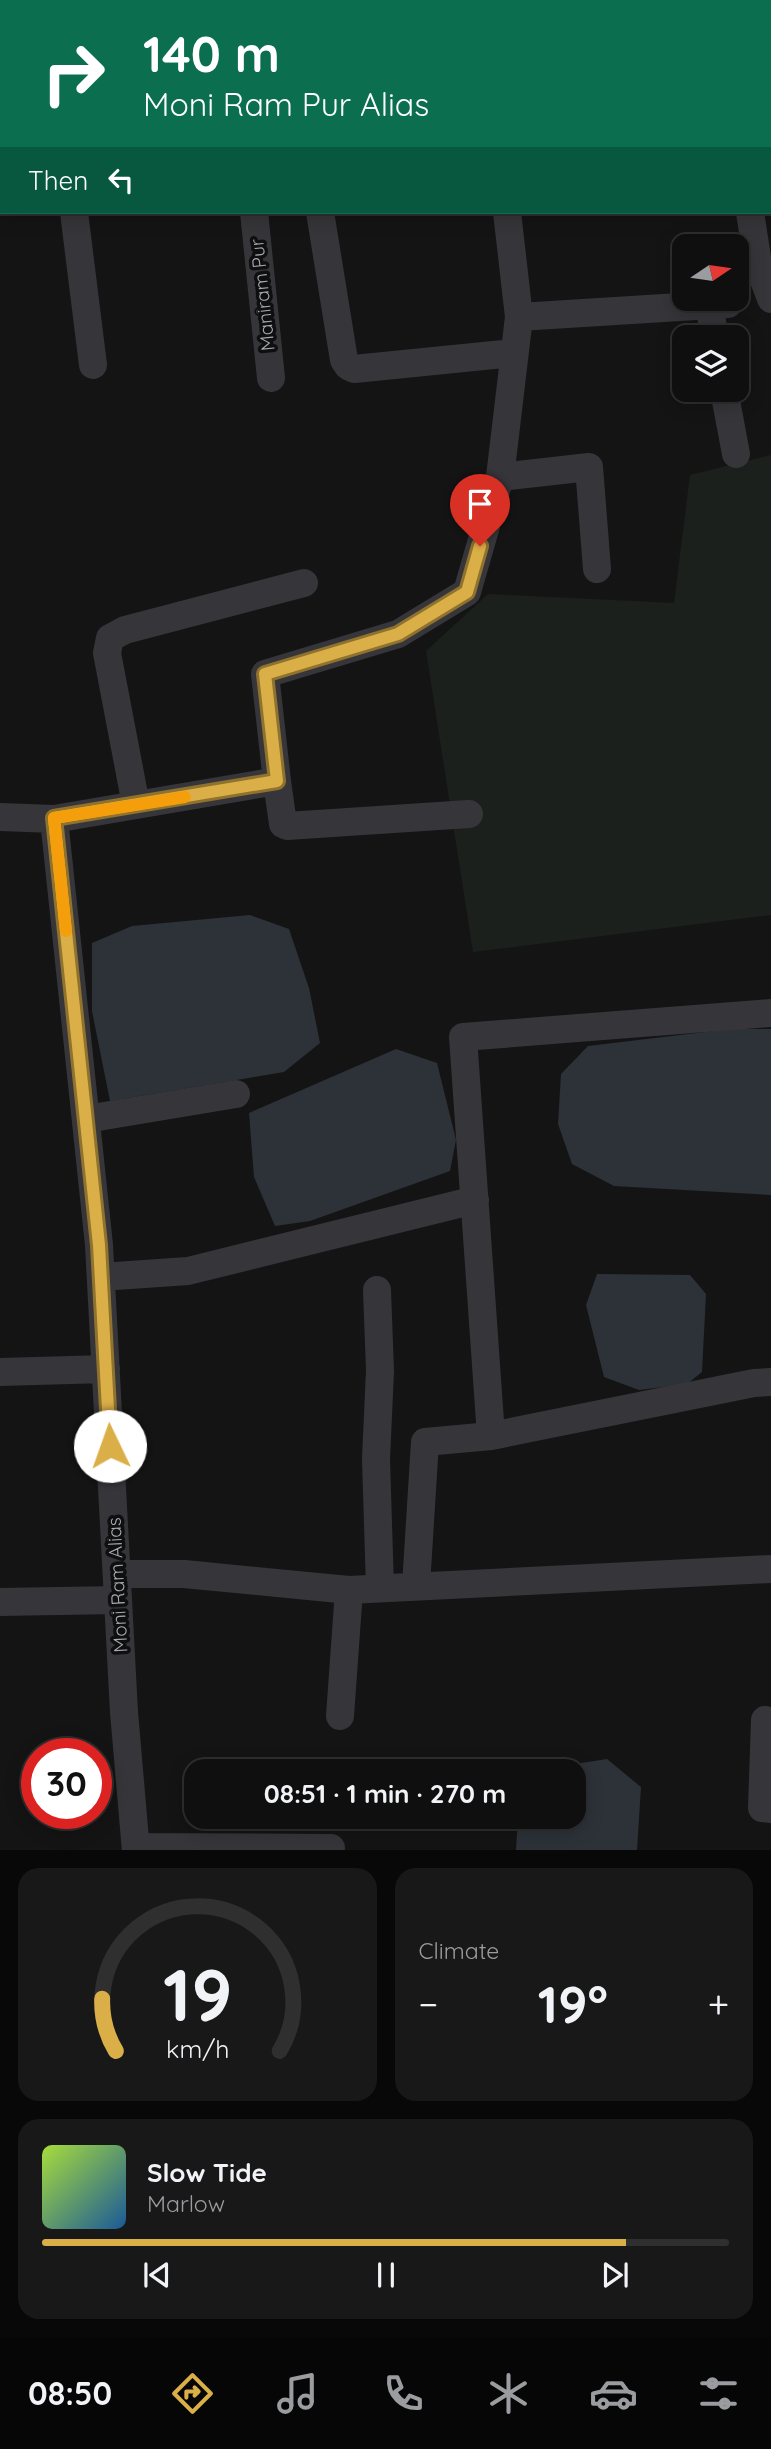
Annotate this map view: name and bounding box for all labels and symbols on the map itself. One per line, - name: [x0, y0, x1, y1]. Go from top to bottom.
- north arrow: [672, 234, 749, 312]
- street label: Maniram Pur: [244, 237, 280, 352]
- pin: [450, 474, 510, 546]
- position arrow: [73, 1409, 147, 1483]
- street label: Moni Ram Alias: [101, 1517, 133, 1653]
- speed limit sign: 30: [21, 1738, 112, 1829]

